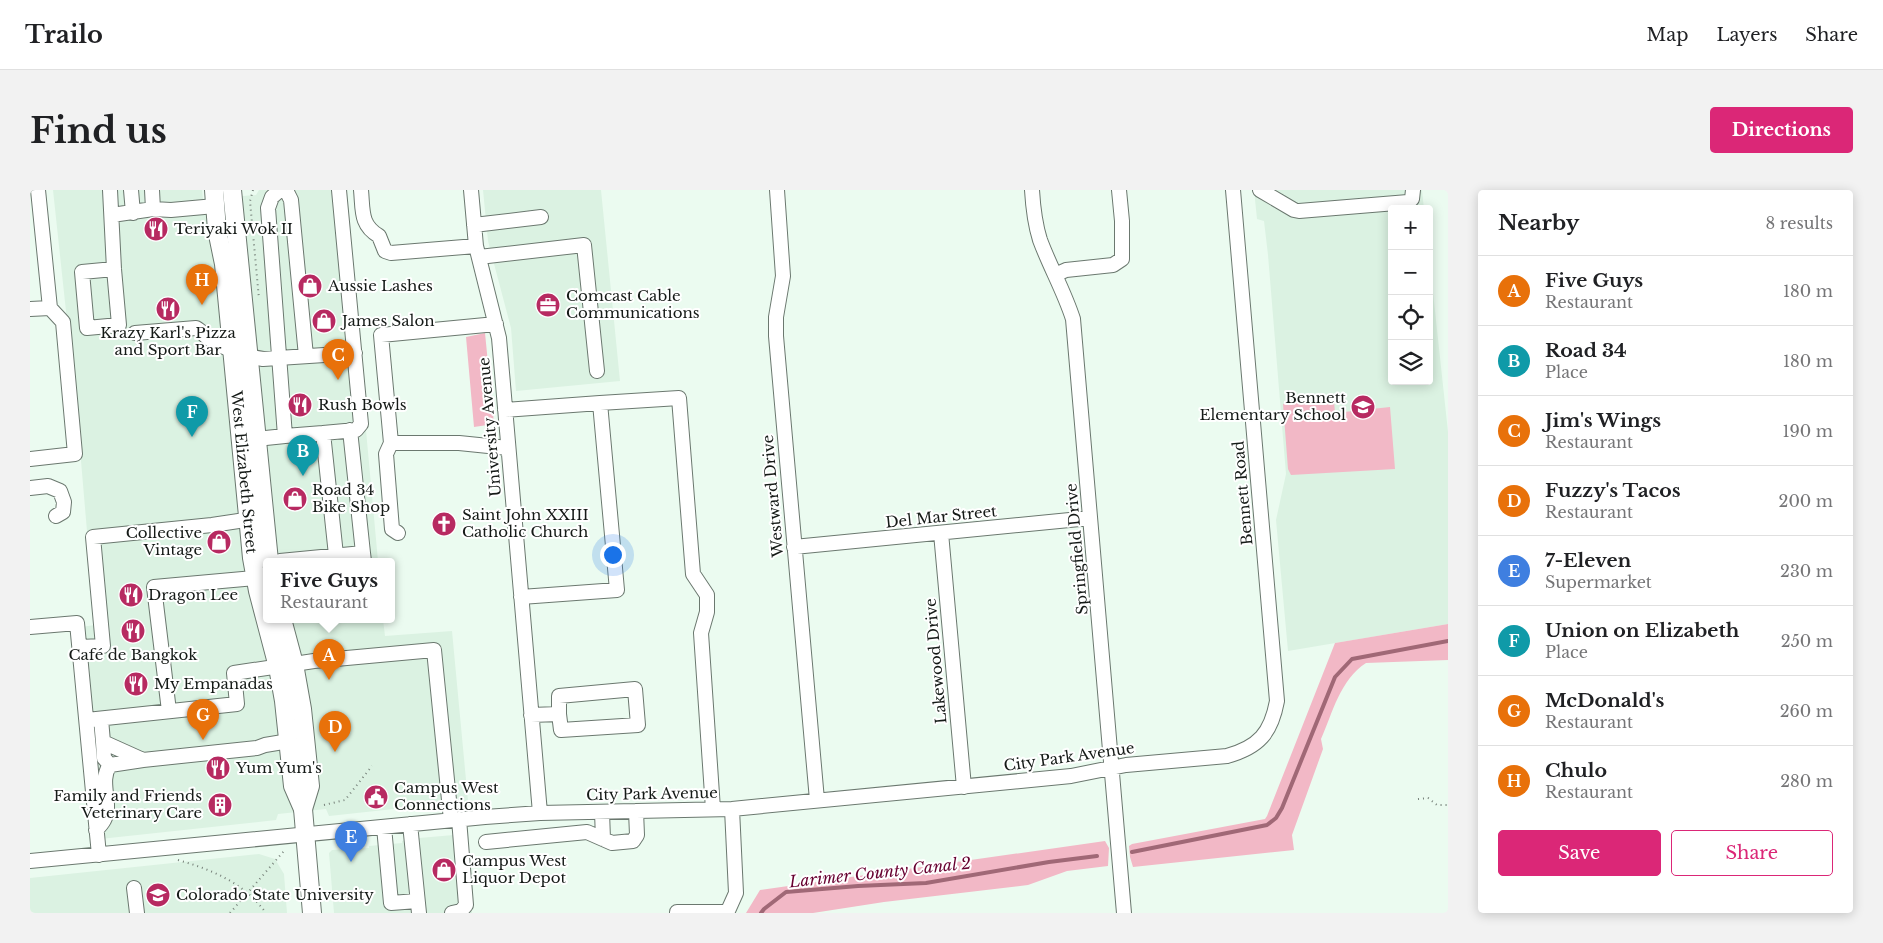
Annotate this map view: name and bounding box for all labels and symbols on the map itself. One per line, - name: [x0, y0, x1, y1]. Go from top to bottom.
- restaurant icon: Teriyaki Wok II: [143, 216, 169, 242]
- place label: Teriyaki Wok II: [174, 219, 293, 238]
- pin: H: [186, 264, 218, 305]
- shop icon: Aussie Lashes: [297, 273, 323, 299]
- place label: Aussie Lashes: [327, 276, 433, 295]
- place label: Comcast Cable Communications: [566, 286, 700, 322]
- office icon: Comcast Cable Communications: [535, 292, 561, 318]
- restaurant icon: Krazy Karl's Pizza and Sport Bar: [155, 296, 181, 322]
- shop icon: James Salon: [311, 308, 337, 334]
- place label: James Salon: [340, 311, 435, 330]
- place label: Krazy Karl's Pizza and Sport Bar: [100, 323, 236, 359]
- pin: C: [322, 339, 354, 380]
- street label: University Avenue: [474, 357, 505, 498]
- place label: Bennett Elementary School: [1200, 388, 1346, 424]
- street label: West Elizabeth Street: [227, 389, 262, 555]
- restaurant icon: Rush Bowls: [287, 392, 313, 418]
- school or university icon: Bennett Elementary School: [1350, 394, 1376, 420]
- place label: Rush Bowls: [318, 395, 407, 414]
- pin: F: [176, 396, 208, 437]
- street label: Westward Drive: [758, 434, 787, 559]
- pin: B: [287, 435, 319, 476]
- street label: Bennett Road: [1228, 440, 1257, 546]
- place label: Road 34 Bike Shop: [312, 480, 390, 516]
- street label: Springfield Drive: [1061, 483, 1092, 616]
- shop icon: Road 34 Bike Shop: [282, 486, 308, 512]
- street label: Del Mar Street: [884, 501, 998, 532]
- place label: Saint John XXIII Catholic Church: [462, 505, 589, 541]
- church icon: Saint John XXIII Catholic Church: [431, 511, 457, 537]
- place label: Collective Vintage: [126, 523, 202, 559]
- shop icon: Collective Vintage: [206, 529, 232, 555]
- your location: [600, 542, 626, 568]
- restaurant icon: Dragon Lee: [118, 582, 144, 608]
- place label: Dragon Lee: [148, 585, 238, 604]
- street label: Lakewood Drive: [921, 598, 950, 725]
- restaurant icon: Café de Bangkok: [120, 618, 146, 644]
- pin: A: [313, 639, 345, 680]
- place label: Café de Bangkok: [68, 645, 198, 664]
- restaurant icon: My Empanadas: [123, 671, 149, 697]
- place label: My Empanadas: [154, 674, 273, 693]
- pin: G: [187, 699, 219, 740]
- pin: D: [319, 711, 351, 752]
- street label: City Park Avenue: [1002, 738, 1135, 775]
- restaurant icon: Yum Yum's: [205, 755, 231, 781]
- place label: Yum Yum's: [235, 758, 322, 777]
- place label: Campus West Connections: [394, 778, 499, 814]
- street label: City Park Avenue: [586, 783, 718, 804]
- public building icon: Campus West Connections: [363, 784, 389, 810]
- place label: Family and Friends Veterinary Care: [54, 786, 202, 822]
- building icon: Family and Friends Veterinary Care: [207, 792, 233, 818]
- pin: E: [335, 821, 367, 862]
- place label: Campus West Liquor Depot: [462, 851, 567, 887]
- water label: Larimer County Canal 2: [787, 853, 972, 892]
- shop icon: Campus West Liquor Depot: [431, 857, 457, 883]
- school or university icon: Colorado State University: [145, 882, 171, 908]
- place label: Colorado State University: [176, 885, 374, 904]

